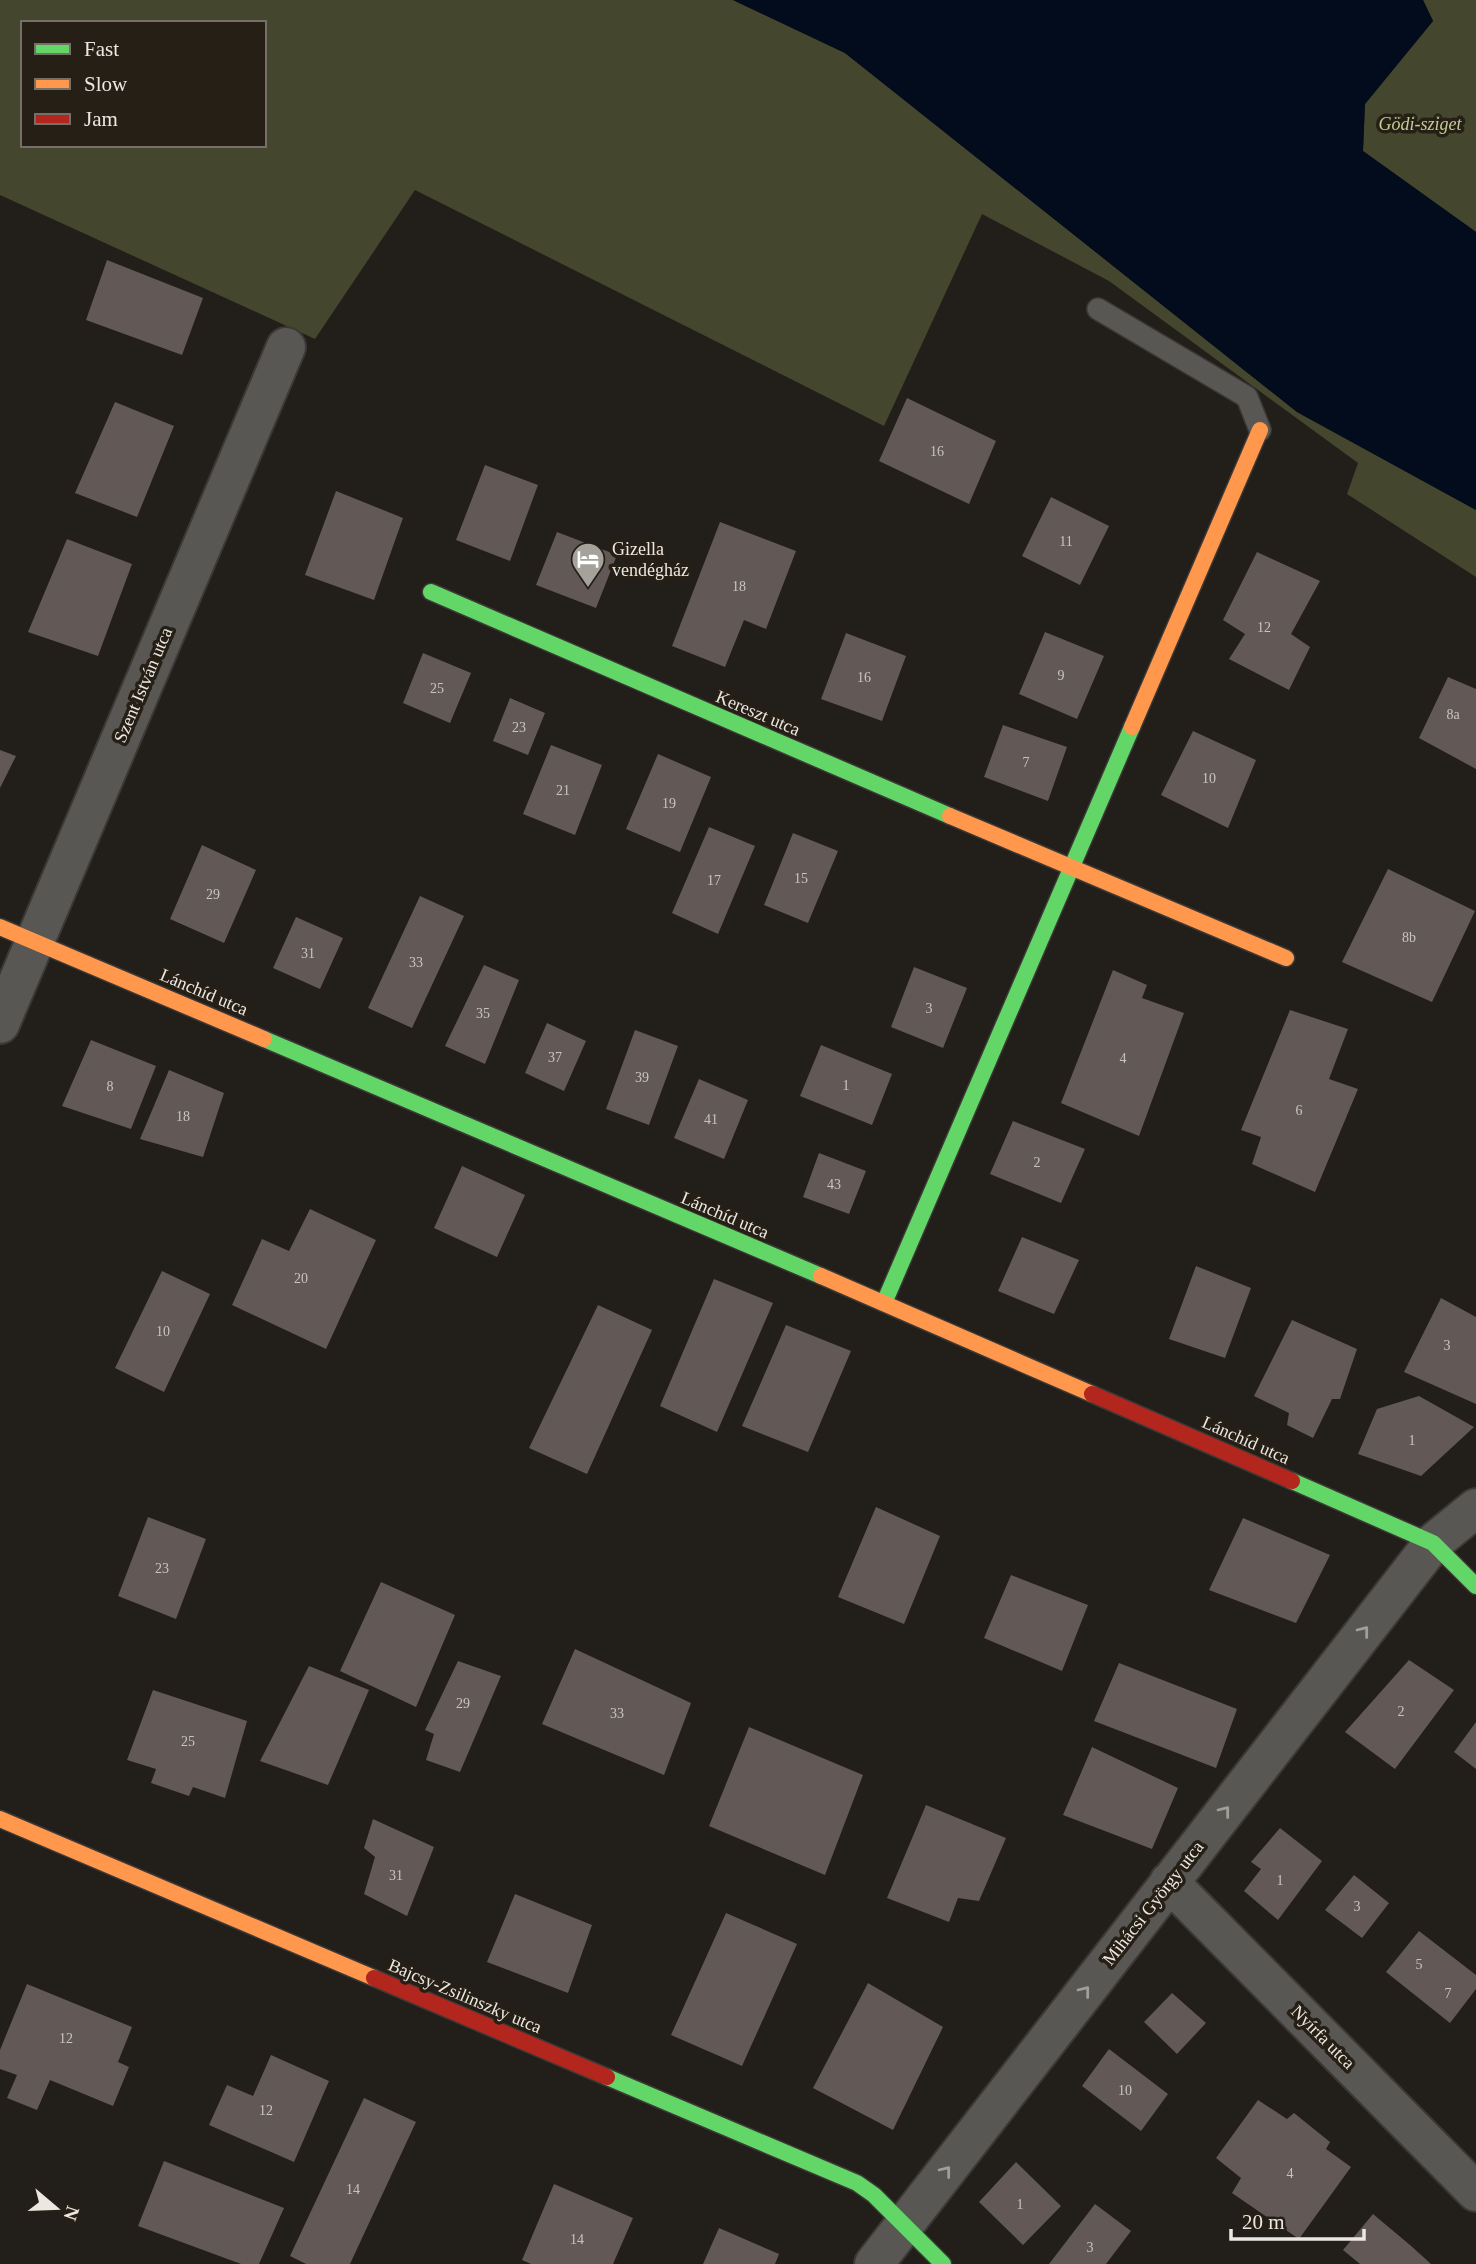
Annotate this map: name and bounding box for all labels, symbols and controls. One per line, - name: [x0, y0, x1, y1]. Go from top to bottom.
- legend: [21, 21, 266, 147]
- text: Fast: [84, 37, 119, 61]
- text: Slow: [84, 72, 128, 96]
- text: Jam: [84, 107, 118, 131]
- park label: Gödi-sziget: [1379, 114, 1462, 134]
- house number: 16: [930, 444, 944, 459]
- house number: 11: [1059, 534, 1073, 549]
- place label: Gizella vendégház: [612, 539, 689, 580]
- hotel icon: Gizella vendégház: [569, 540, 607, 589]
- house number: 18: [732, 579, 746, 594]
- house number: 12: [1257, 620, 1271, 635]
- street label: Szent István utca: [110, 624, 176, 746]
- house number: 9: [1058, 668, 1065, 683]
- house number: 16: [857, 670, 871, 685]
- house number: 25: [430, 681, 444, 696]
- street label: Kereszt utca: [713, 686, 803, 740]
- house number: 8a: [1446, 707, 1460, 722]
- house number: 23: [512, 720, 526, 735]
- house number: 7: [1023, 755, 1030, 770]
- house number: 10: [1202, 771, 1216, 786]
- house number: 21: [556, 783, 570, 798]
- house number: 19: [662, 796, 676, 811]
- house number: 15: [794, 871, 808, 886]
- house number: 17: [707, 873, 721, 888]
- house number: 29: [206, 887, 220, 902]
- house number: 8b: [1402, 930, 1416, 945]
- house number: 31: [301, 946, 315, 961]
- house number: 33: [409, 955, 423, 970]
- street label: Lánchíd utca: [157, 965, 251, 1019]
- house number: 3: [926, 1001, 933, 1016]
- house number: 35: [476, 1006, 490, 1021]
- house number: 37: [548, 1050, 562, 1065]
- house number: 4: [1120, 1051, 1127, 1066]
- house number: 39: [635, 1070, 649, 1085]
- house number: 1: [843, 1078, 850, 1093]
- house number: 8: [107, 1079, 114, 1094]
- house number: 6: [1296, 1103, 1303, 1118]
- house number: 18: [176, 1109, 190, 1124]
- house number: 41: [704, 1112, 718, 1127]
- house number: 2: [1034, 1155, 1041, 1170]
- house number: 43: [827, 1177, 841, 1192]
- street label: Lánchíd utca: [678, 1188, 772, 1242]
- house number: 20: [294, 1271, 308, 1286]
- house number: 10: [156, 1324, 170, 1339]
- house number: 3: [1444, 1338, 1451, 1353]
- street label: Lánchíd utca: [1199, 1412, 1293, 1468]
- house number: 1: [1409, 1433, 1416, 1448]
- house number: 23: [155, 1561, 169, 1576]
- one-way arrow: [1356, 1627, 1369, 1639]
- house number: 29: [456, 1696, 470, 1711]
- house number: 2: [1398, 1704, 1405, 1719]
- house number: 33: [610, 1706, 624, 1721]
- house number: 25: [181, 1734, 195, 1749]
- one-way arrow: [1216, 1806, 1229, 1819]
- street label: Mihácsi György utca: [1098, 1837, 1208, 1969]
- house number: 31: [389, 1868, 403, 1883]
- house number: 1: [1277, 1873, 1284, 1888]
- house number: 3: [1354, 1899, 1361, 1914]
- street label: Bajcsy-Zsilinszky utca: [385, 1955, 545, 2037]
- house number: 5: [1416, 1957, 1423, 1972]
- one-way arrow: [1077, 1986, 1090, 1998]
- house number: 7: [1445, 1986, 1452, 2001]
- street label: Nyírfa utca: [1287, 2001, 1359, 2073]
- house number: 12: [59, 2031, 73, 2046]
- house number: 10: [1118, 2083, 1132, 2098]
- house number: 12: [259, 2103, 273, 2118]
- one-way arrow: [937, 2166, 950, 2178]
- house number: 4: [1287, 2166, 1294, 2181]
- north arrow: [21, 2173, 91, 2243]
- house number: 14: [346, 2182, 360, 2197]
- house number: 1: [1017, 2197, 1024, 2212]
- scale bar: [1231, 2198, 1364, 2242]
- text: N: [59, 2203, 84, 2224]
- text: 20 m: [1242, 2210, 1285, 2234]
- house number: 14: [570, 2232, 584, 2247]
- house number: 3: [1087, 2240, 1094, 2255]

